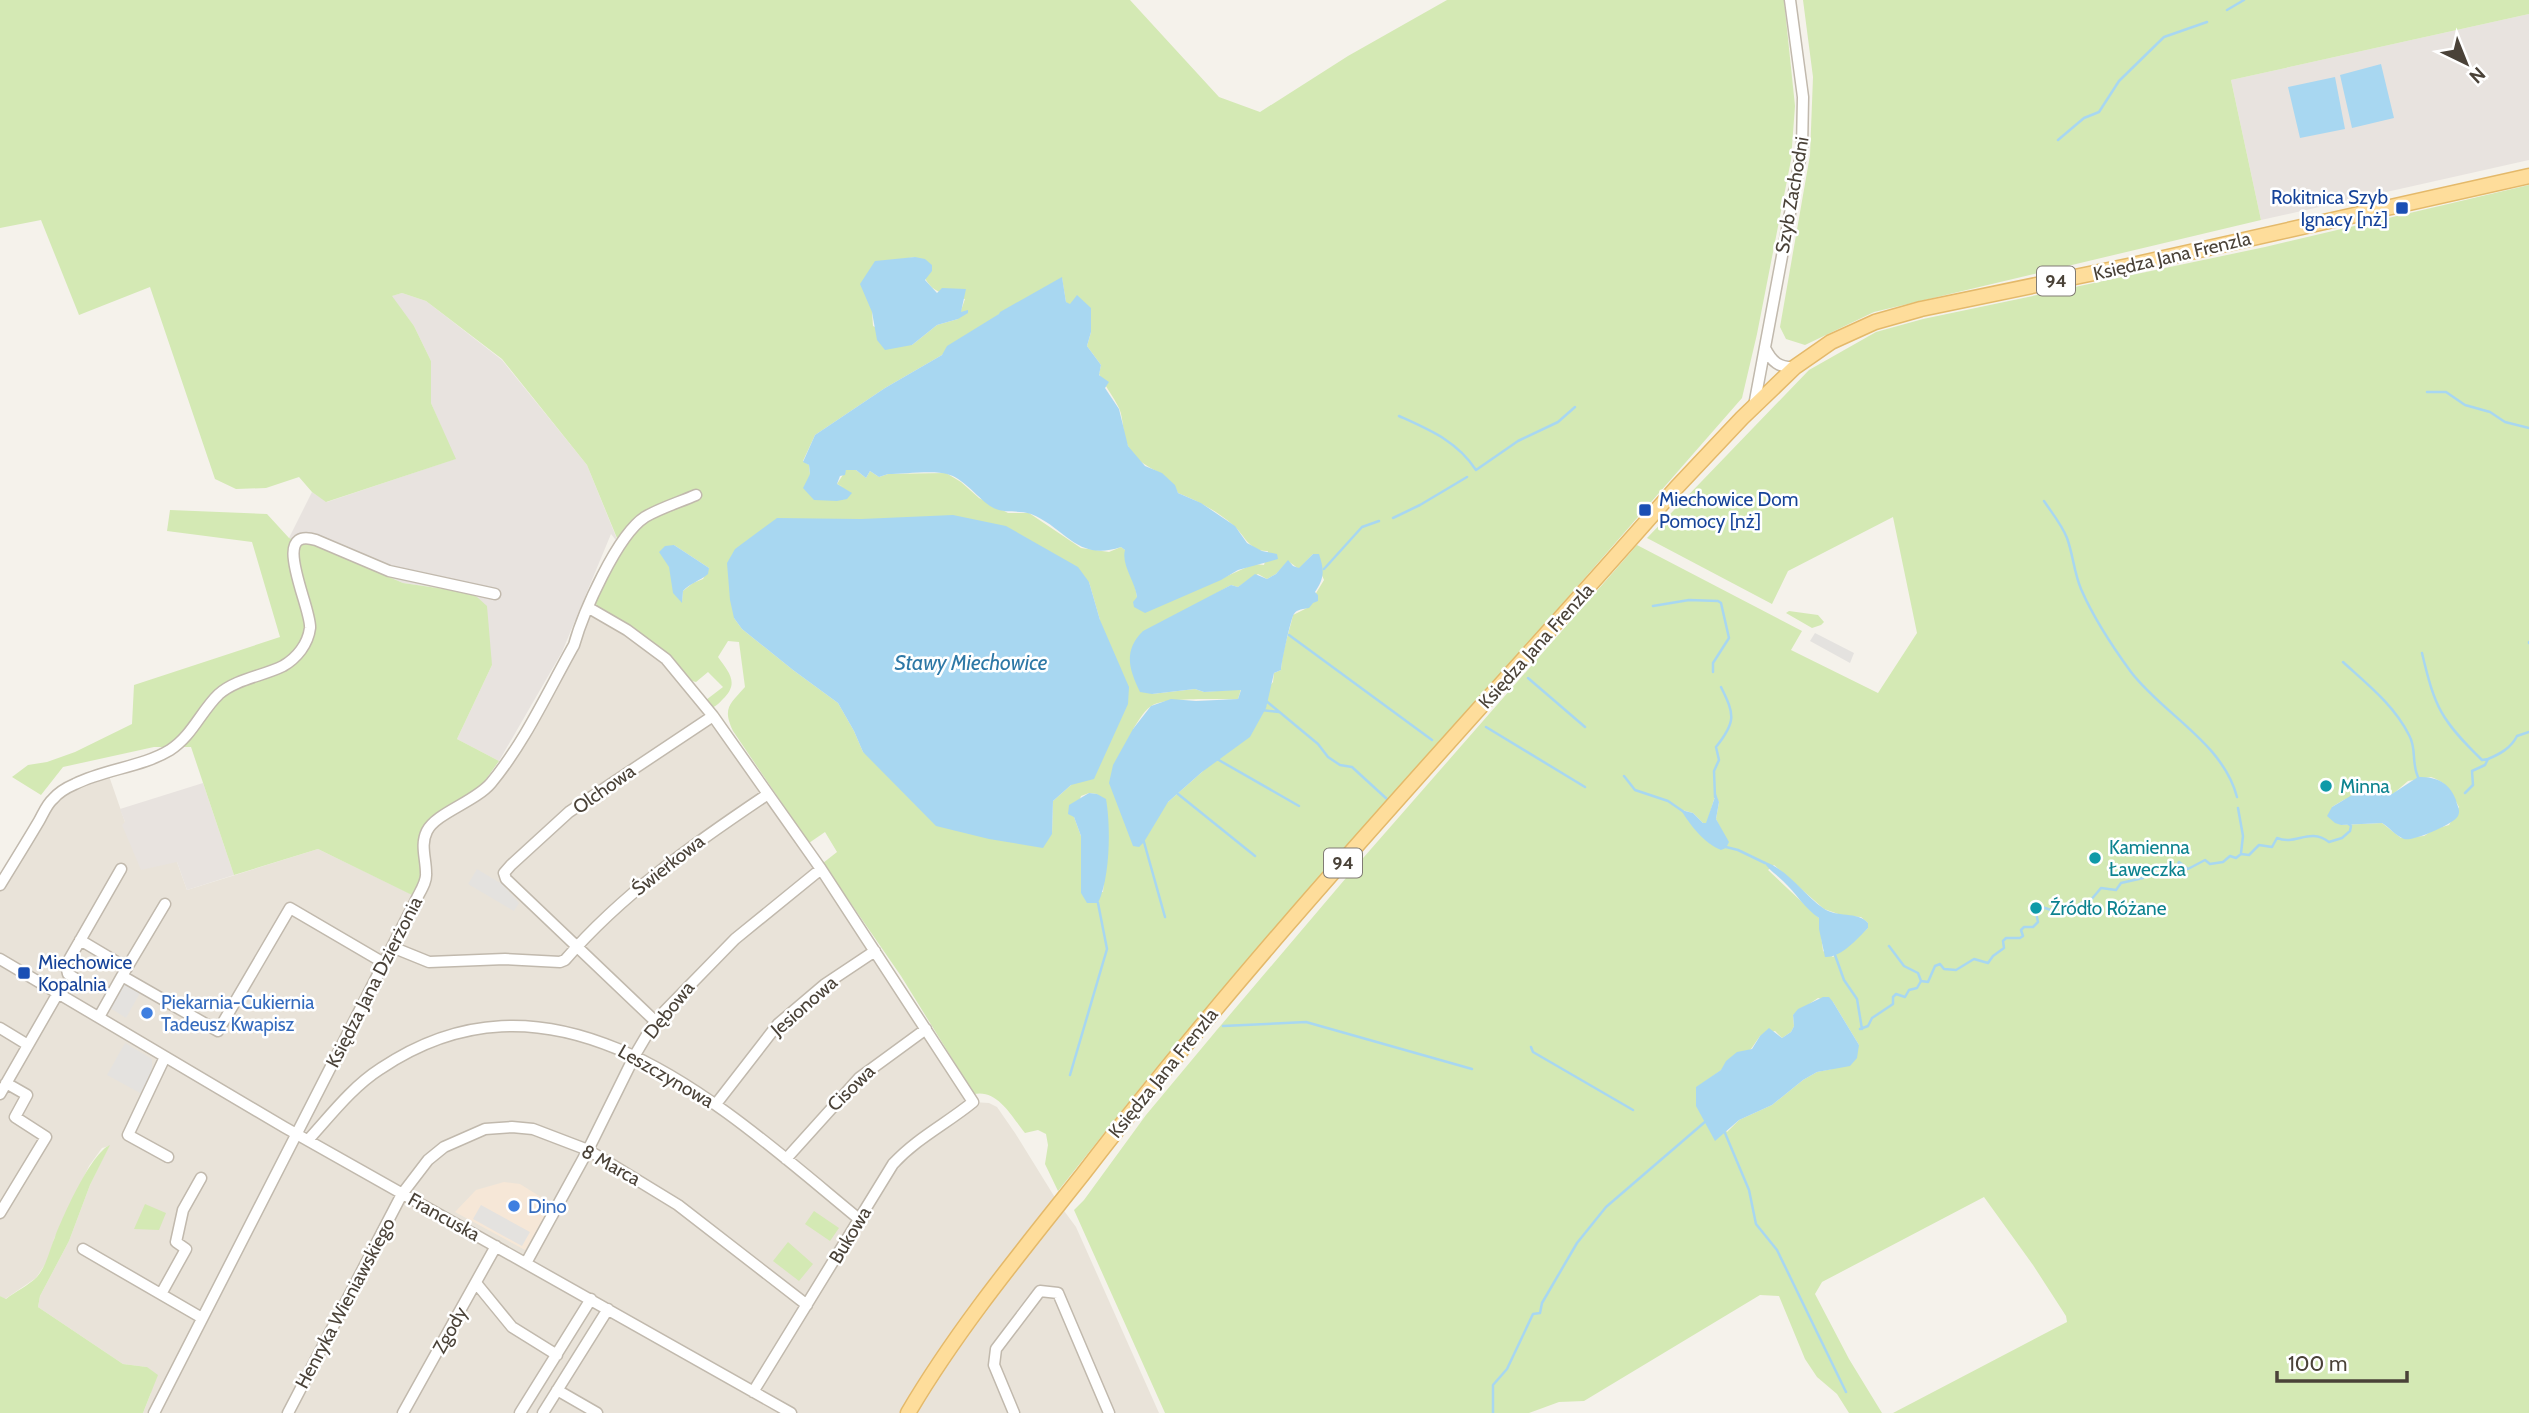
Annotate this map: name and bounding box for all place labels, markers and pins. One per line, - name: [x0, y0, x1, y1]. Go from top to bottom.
- place label: Rokitnica Szyb Ignacy [nż]: [2271, 186, 2388, 231]
- marker: Rokitnica Szyb Ignacy [nż]: [2394, 200, 2410, 216]
- place label: Miechowice Dom Pomocy [nż]: [1659, 488, 1798, 533]
- marker: Miechowice Dom Pomocy [nż]: [1637, 502, 1653, 518]
- place label: Minna: [2340, 775, 2390, 798]
- marker: Minna: [2318, 778, 2334, 794]
- place label: Kamienna Ławeczka: [2109, 836, 2190, 881]
- marker: Kamienna Ławeczka: [2087, 850, 2103, 866]
- place label: Źródło Różane: [2050, 896, 2167, 920]
- marker: Źródło Różane: [2028, 900, 2044, 916]
- place label: Miechowice Kopalnia: [38, 951, 133, 996]
- marker: Miechowice Kopalnia: [16, 965, 32, 981]
- place label: Piekarnia-Cukiernia Tadeusz Kwapisz: [161, 991, 314, 1036]
- marker: Piekarnia-Cukiernia Tadeusz Kwapisz: [139, 1005, 155, 1021]
- place label: Dino: [528, 1195, 567, 1218]
- marker: Dino: [506, 1198, 522, 1214]

